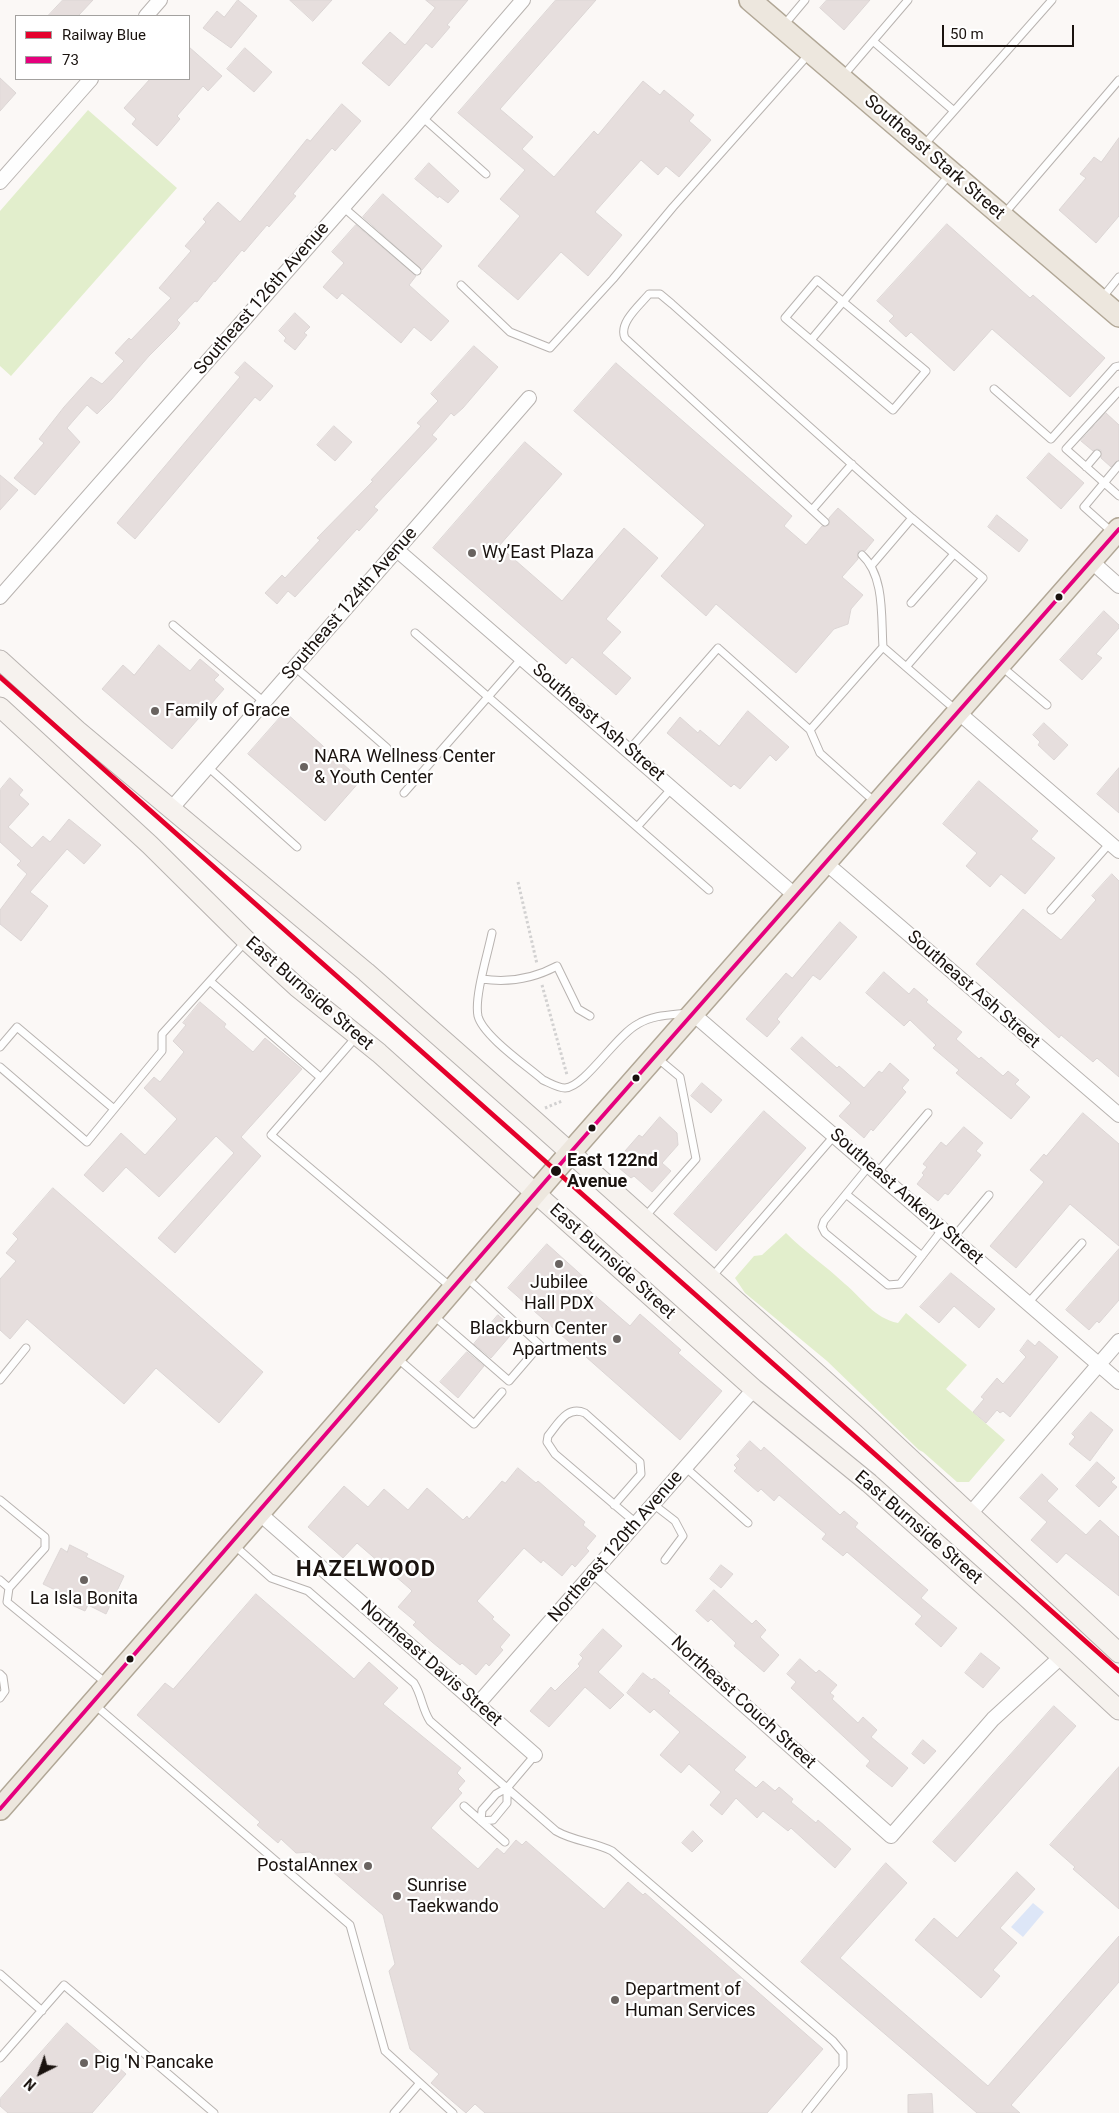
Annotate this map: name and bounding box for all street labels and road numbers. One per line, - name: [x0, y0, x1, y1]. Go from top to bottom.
- street label: Southeast Stark Street: [859, 91, 1009, 225]
- street label: Southeast 126th Avenue: [190, 218, 334, 380]
- street label: Southeast 124th Avenue: [278, 523, 422, 685]
- street label: Southeast Ash Street: [527, 660, 669, 786]
- street label: Southeast Ash Street: [902, 927, 1044, 1053]
- street label: East Burnside Street: [241, 933, 377, 1055]
- street label: Southeast Ankeny Street: [825, 1124, 987, 1270]
- street label: East Burnside Street: [545, 1200, 679, 1324]
- street label: Northeast 120th Avenue: [544, 1467, 688, 1627]
- street label: East Burnside Street: [850, 1467, 986, 1589]
- street label: Northeast Davis Street: [356, 1597, 506, 1731]
- street label: Northeast Couch Street: [666, 1632, 820, 1774]

